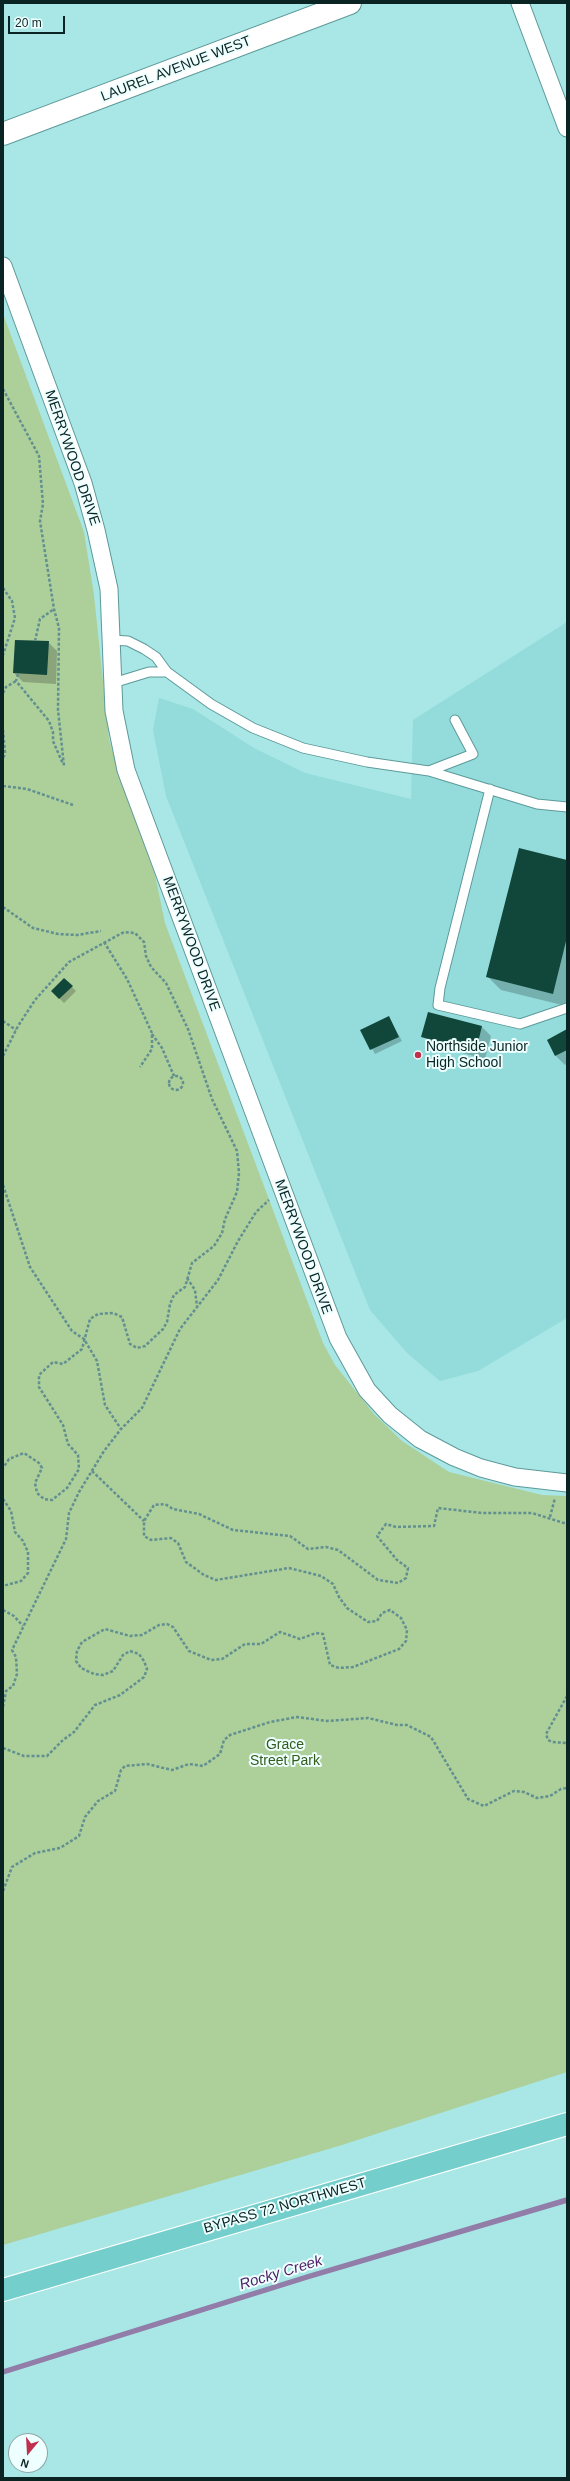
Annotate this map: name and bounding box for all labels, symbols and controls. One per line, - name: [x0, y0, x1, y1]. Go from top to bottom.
- scale bar: [10, 8, 67, 34]
- text: 20 m: [15, 16, 42, 30]
- street label: LAUREL AVENUE WEST: [99, 33, 253, 105]
- street label: MERRYWOOD DRIVE: [41, 388, 103, 528]
- street label: MERRYWOOD DRIVE: [159, 874, 223, 1014]
- place label: Northside Junior High School: [426, 1039, 528, 1072]
- marker: Northside Junior High School: [413, 1050, 423, 1060]
- street label: MERRYWOOD DRIVE: [271, 1177, 335, 1317]
- park label: Grace Street Park: [250, 1737, 320, 1770]
- street label: BYPASS 72 NORTHWEST: [202, 2175, 368, 2237]
- water label: Rocky Creek: [237, 2252, 325, 2294]
- north arrow: [8, 2433, 48, 2473]
- text: N: [19, 2457, 30, 2470]

